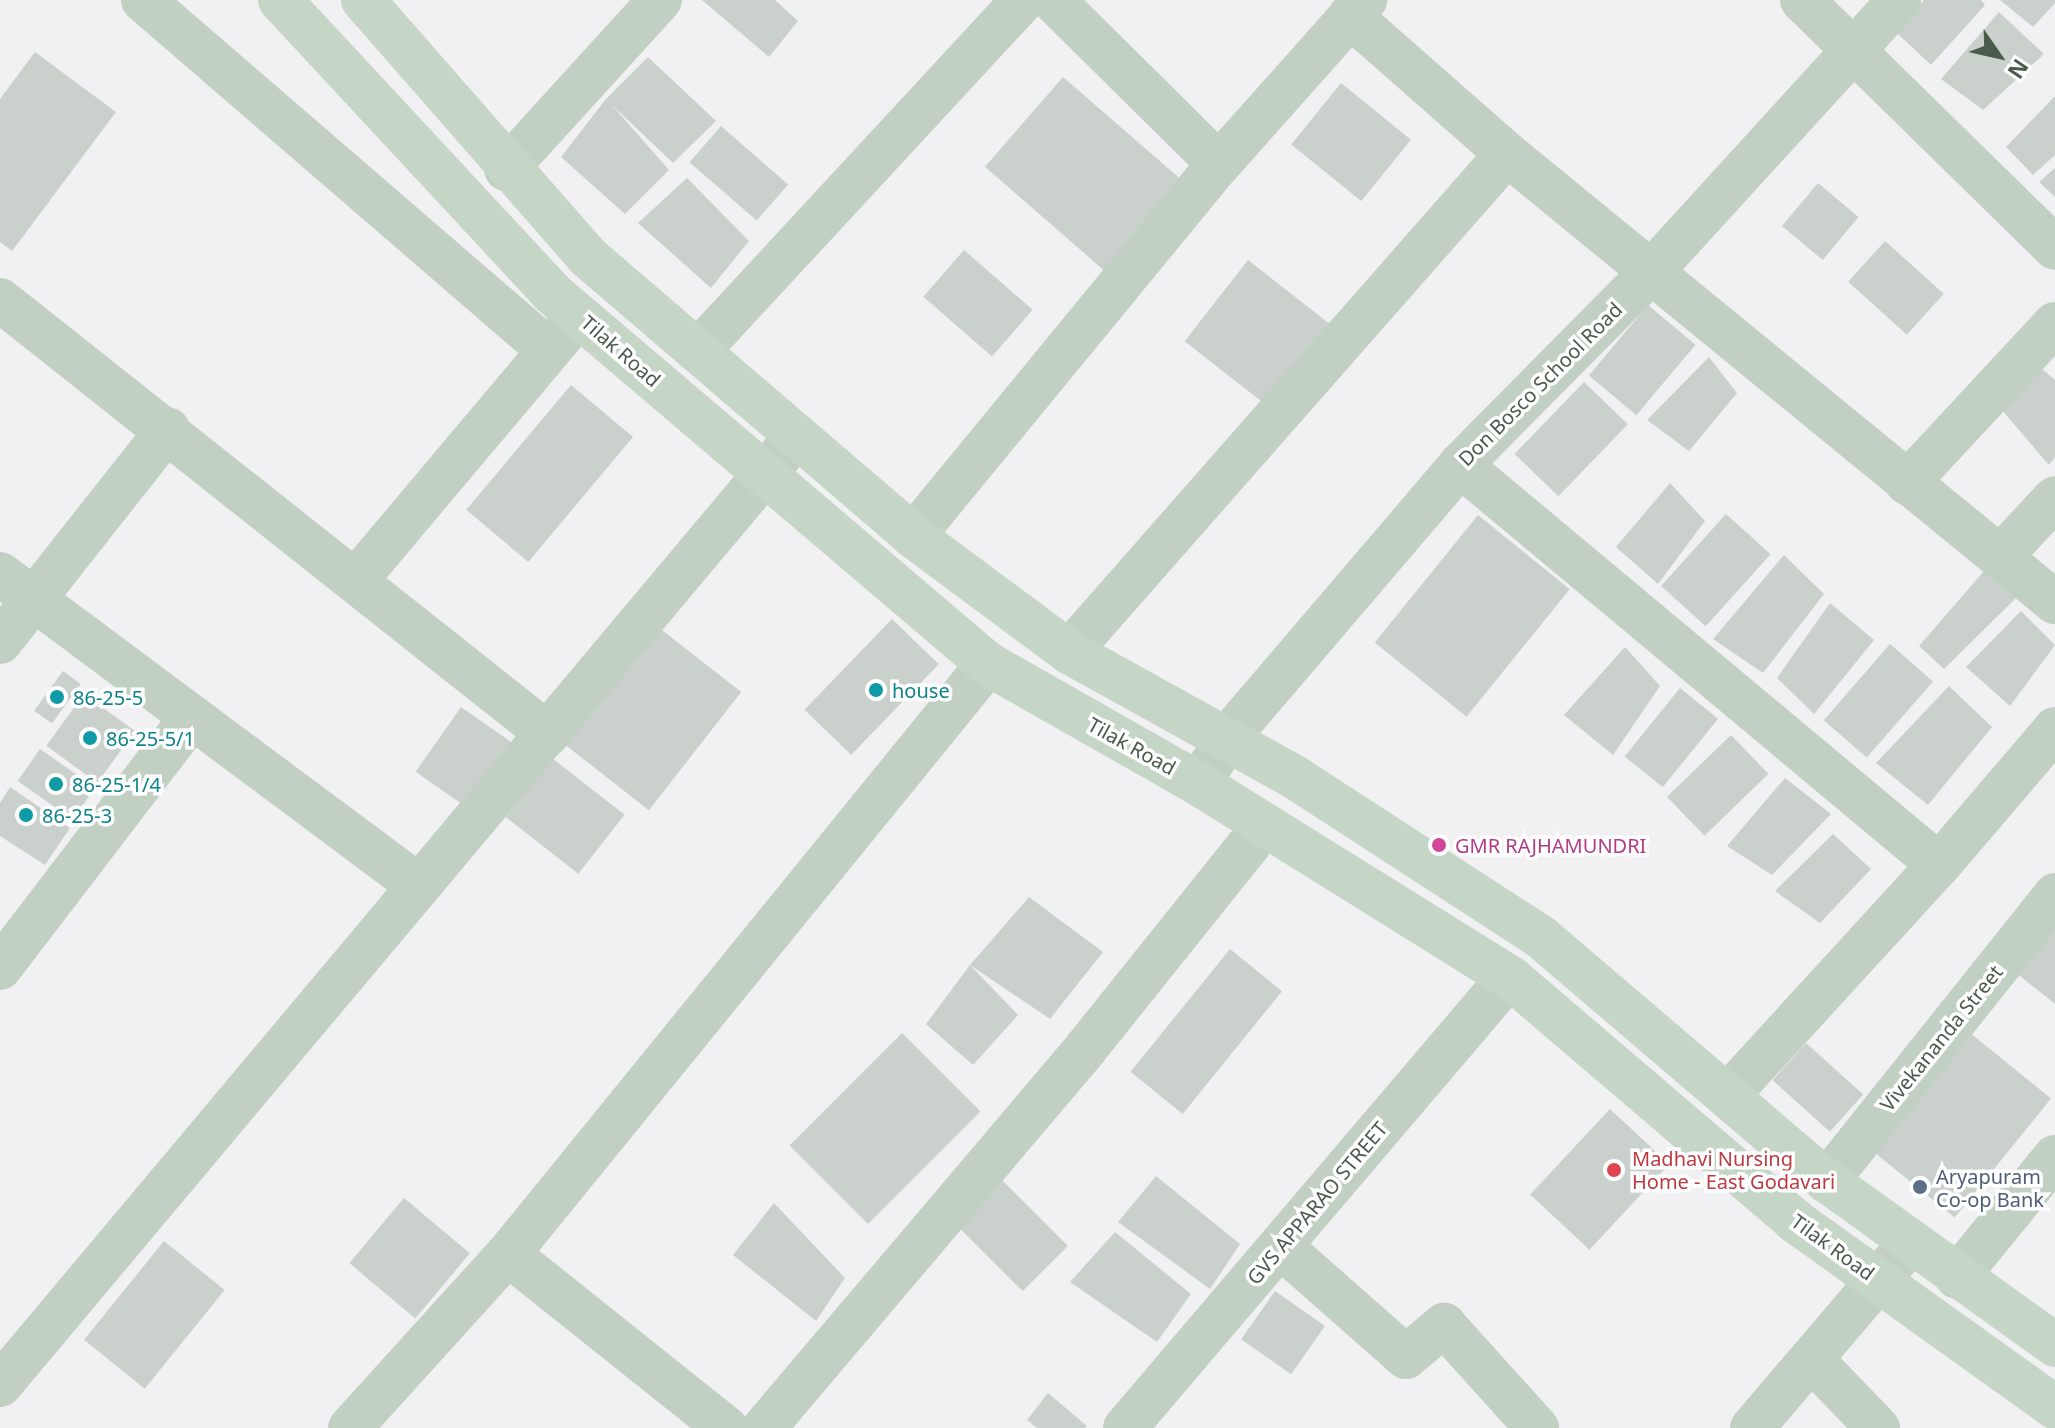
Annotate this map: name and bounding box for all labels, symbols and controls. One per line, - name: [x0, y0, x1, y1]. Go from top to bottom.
- north arrow: [1959, 16, 2039, 96]
- text: N: [2001, 54, 2036, 85]
- street label: Don Bosco School Road: [1453, 297, 1627, 471]
- street label: Tilak Road: [577, 310, 665, 392]
- place label: house: [892, 678, 950, 702]
- marker: house: [867, 681, 885, 699]
- place label: 86-25-5: [73, 685, 143, 709]
- marker: 86-25-5: [48, 688, 66, 706]
- street label: Tilak Road: [1084, 712, 1180, 780]
- place label: 86-25-5/1: [106, 726, 195, 750]
- marker: 86-25-5/1: [81, 729, 99, 747]
- place label: 86-25-1/4: [72, 772, 161, 796]
- marker: 86-25-1/4: [47, 775, 65, 793]
- place label: 86-25-3: [42, 803, 112, 827]
- marker: 86-25-3: [17, 806, 35, 824]
- place label: GMR RAJHAMUNDRI: [1455, 833, 1646, 857]
- marker: GMR RAJHAMUNDRI: [1430, 836, 1448, 854]
- street label: Vivekananda Street: [1875, 960, 2007, 1116]
- street label: GVS APPARAO STREET: [1242, 1117, 1392, 1289]
- place label: Madhavi Nursing Home - East Godavari: [1632, 1146, 1835, 1193]
- marker: Madhavi Nursing Home - East Godavari: [1603, 1159, 1625, 1181]
- place label: Aryapuram Co-op Bank: [1936, 1164, 2044, 1211]
- marker: Aryapuram Co-op Bank: [1911, 1178, 1929, 1196]
- street label: Tilak Road: [1787, 1209, 1879, 1285]

